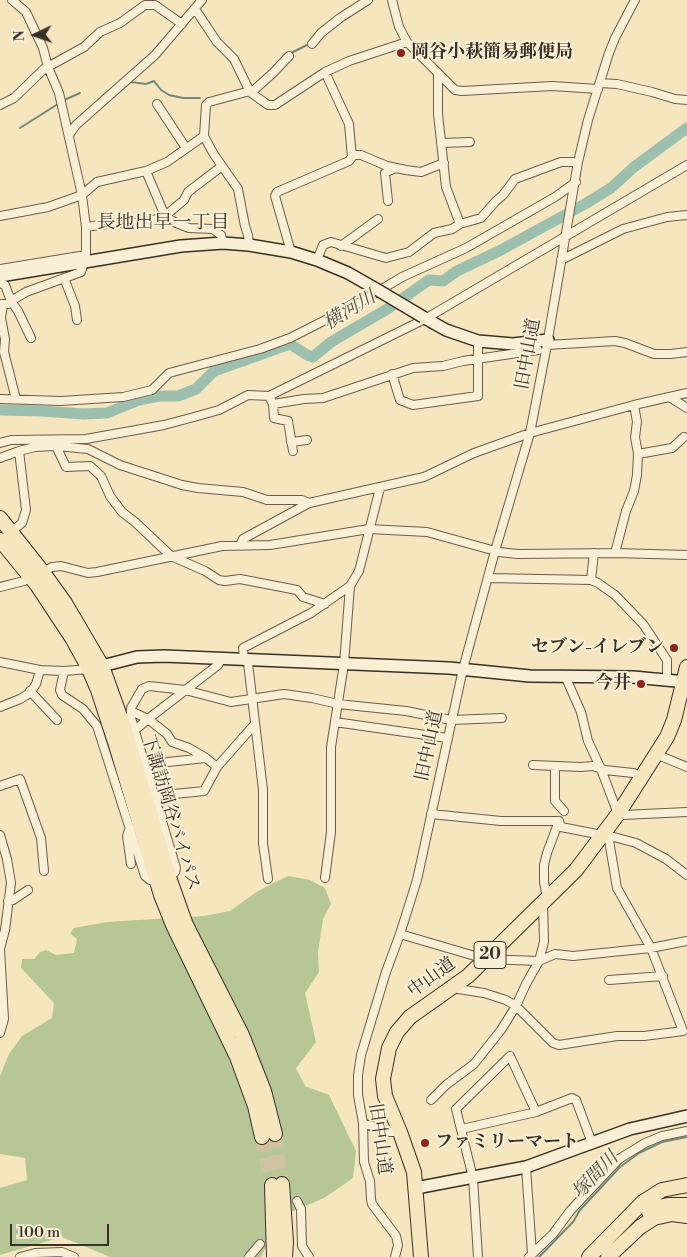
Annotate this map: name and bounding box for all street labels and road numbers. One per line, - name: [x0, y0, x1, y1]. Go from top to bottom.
- street label: 旧中山道: [512, 317, 546, 391]
- street label: 旧中山道: [412, 709, 448, 783]
- street label: 下諏訪岡谷バイパス: [136, 732, 204, 894]
- road number: 20: [474, 942, 506, 968]
- street label: 中山道: [404, 953, 460, 1003]
- street label: 旧中山道: [363, 1102, 395, 1176]

